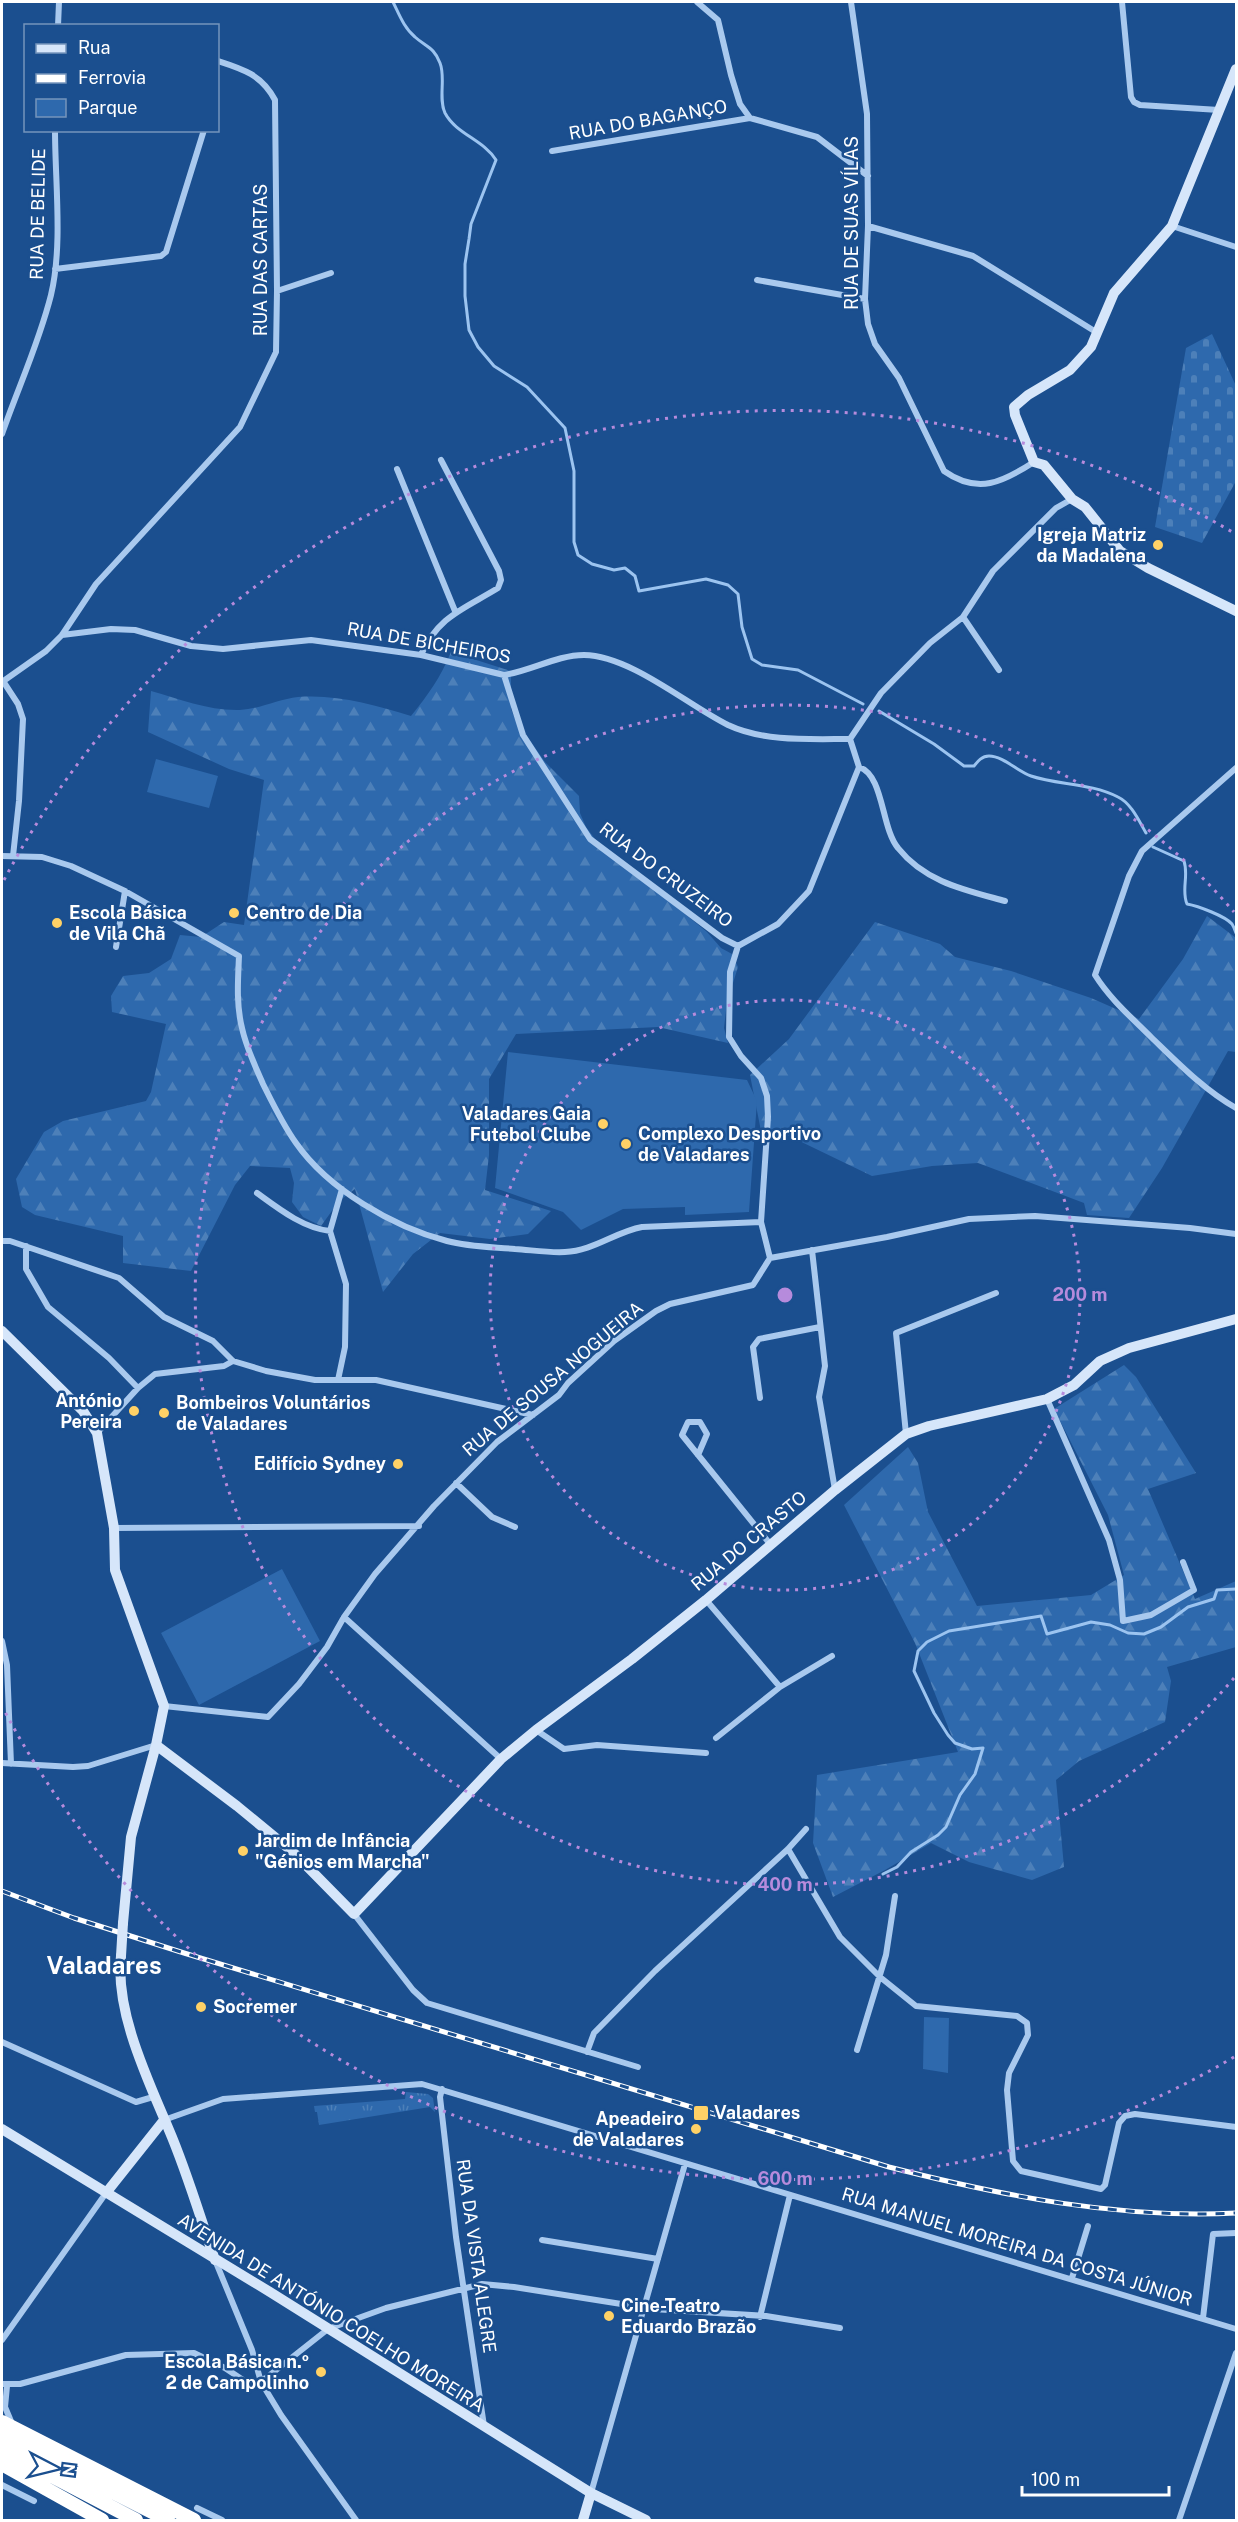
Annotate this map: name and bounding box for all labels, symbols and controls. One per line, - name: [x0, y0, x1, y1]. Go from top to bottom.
- legend: [24, 24, 219, 132]
- text: Rua: [78, 37, 110, 58]
- text: Ferrovia: [78, 67, 146, 88]
- street label: RUA DO BAGANÇO: [567, 95, 729, 144]
- text: Parque: [78, 97, 138, 118]
- street label: RUA DE SUAS VÍLAS: [840, 136, 862, 310]
- street label: RUA DE BELIDE: [26, 148, 49, 280]
- street label: RUA DAS CARTAS: [250, 184, 271, 336]
- place label: Igreja Matriz da Madalena: [1036, 524, 1146, 566]
- marker: Igreja Matriz da Madalena: [1151, 538, 1165, 552]
- street label: RUA DE BICHEIROS: [345, 618, 513, 667]
- street label: RUA DO CRUZEIRO: [596, 818, 737, 931]
- place label: Escola Básica de Vila Chã: [69, 902, 187, 944]
- place label: Centro de Dia: [246, 902, 362, 923]
- marker: Centro de Dia: [227, 906, 241, 920]
- marker: Escola Básica de Vila Chã: [50, 916, 64, 930]
- place label: Valadares Gaia Futebol Clube: [462, 1103, 591, 1145]
- marker: Valadares Gaia Futebol Clube: [596, 1117, 610, 1131]
- place label: Complexo Desportivo de Valadares: [638, 1123, 821, 1165]
- marker: Complexo Desportivo de Valadares: [619, 1137, 633, 1151]
- text: 200 m: [1053, 1284, 1107, 1305]
- centre of rings: [775, 1285, 795, 1305]
- street label: RUA DE SOUSA NOGUEIRA: [458, 1297, 647, 1460]
- place label: António Pereira: [55, 1390, 122, 1432]
- place label: Bombeiros Voluntários de Valadares: [176, 1392, 371, 1434]
- marker: António Pereira: [127, 1404, 141, 1418]
- marker: Bombeiros Voluntários de Valadares: [157, 1406, 171, 1420]
- place label: Edifício Sydney: [254, 1453, 386, 1474]
- marker: Edifício Sydney: [391, 1457, 405, 1471]
- street label: RUA DO CRASTO: [687, 1486, 810, 1595]
- place label: Jardim de Infância "Génios em Marcha": [255, 1830, 430, 1872]
- marker: Jardim de Infância "Génios em Marcha": [236, 1844, 250, 1858]
- text: 400 m: [757, 1874, 813, 1895]
- district label: Valadares: [46, 1951, 162, 1979]
- place label: Socremer: [213, 1996, 298, 2017]
- marker: Socremer: [194, 2000, 208, 2014]
- place label: Valadares: [714, 2102, 800, 2123]
- marker: Valadares: [692, 2104, 710, 2122]
- place label: Apeadeiro de Valadares: [573, 2108, 684, 2150]
- marker: Apeadeiro de Valadares: [689, 2122, 703, 2136]
- street label: RUA DA VISTA ALEGRE: [452, 2158, 501, 2354]
- text: 600 m: [757, 2168, 813, 2189]
- street label: RUA MANUEL MOREIRA DA COSTA JÚNIOR: [839, 2182, 1195, 2310]
- street label: AVENIDA DE ANTÓNIO COELHO MOREIRA: [174, 2208, 489, 2416]
- place label: Cine-Teatro Eduardo Brazão: [621, 2295, 756, 2337]
- marker: Cine-Teatro Eduardo Brazão: [602, 2309, 616, 2323]
- place label: Escola Básica n.º 2 de Campolinho: [164, 2351, 309, 2393]
- marker: Escola Básica n.º 2 de Campolinho: [314, 2365, 328, 2379]
- north arrow: [24, 2438, 84, 2498]
- scale bar: [1022, 2459, 1169, 2497]
- text: N: [58, 2462, 79, 2477]
- text: 100 m: [1031, 2469, 1080, 2490]

